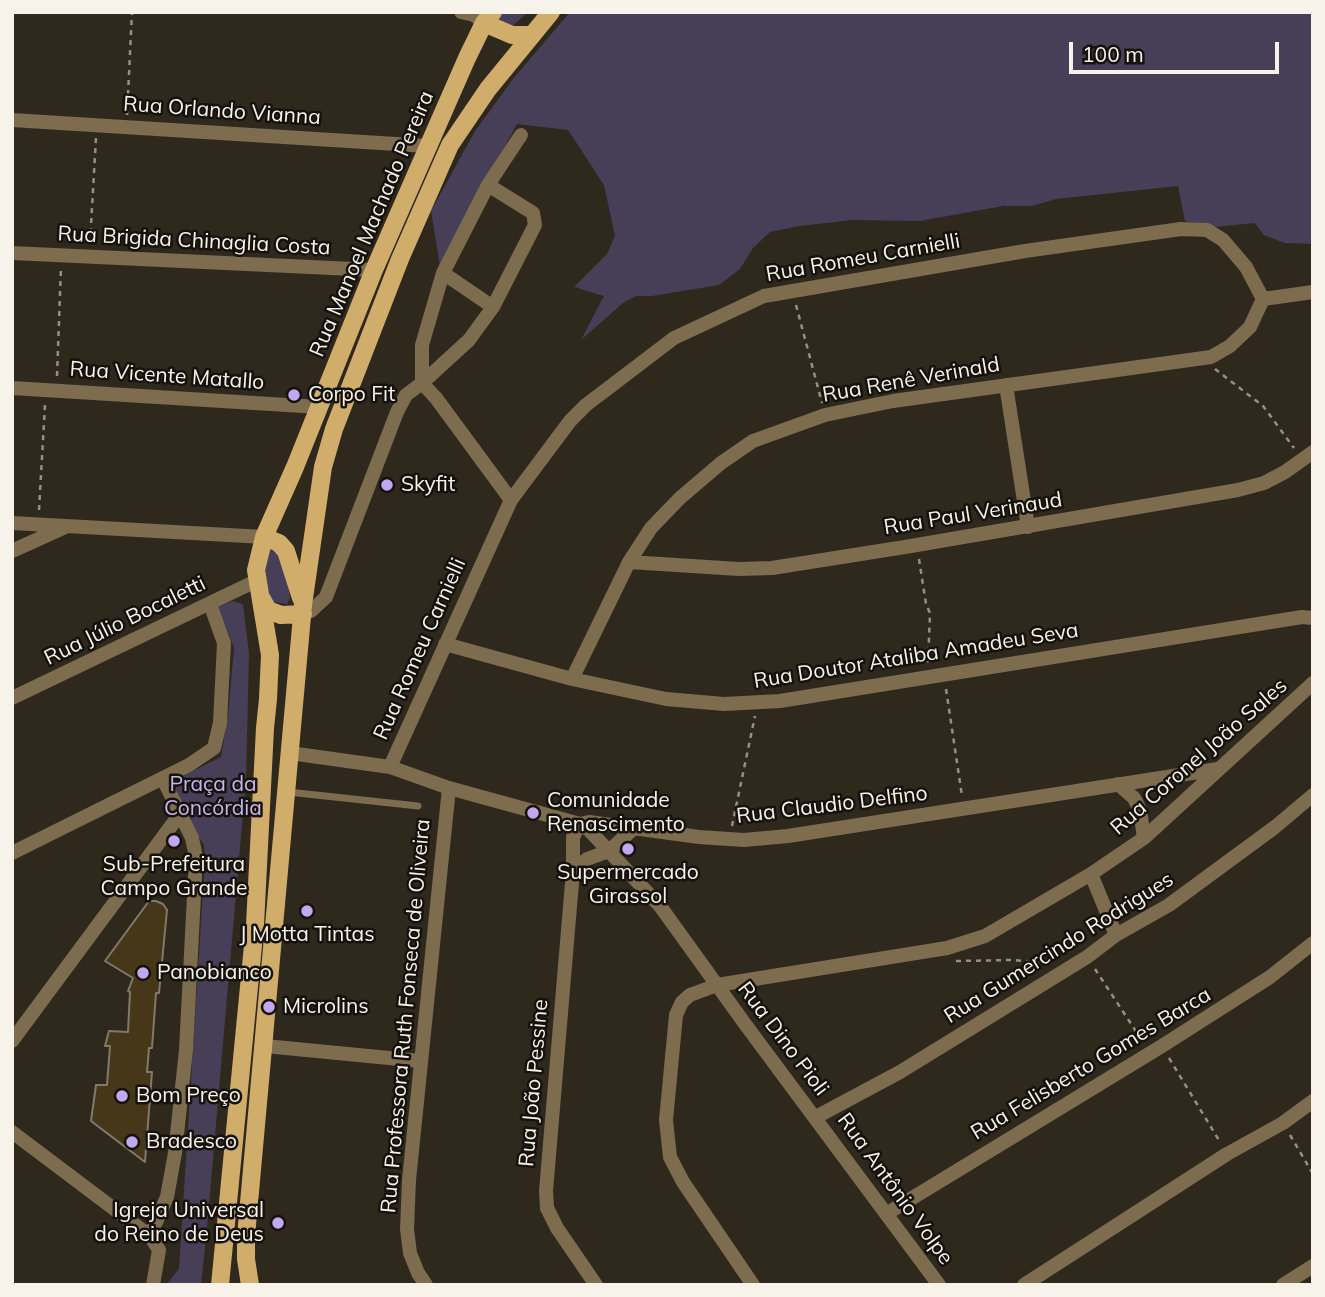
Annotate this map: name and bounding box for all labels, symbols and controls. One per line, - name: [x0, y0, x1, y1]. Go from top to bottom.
- scale bar: [1073, 28, 1283, 72]
- text: 100 m: [1082, 41, 1144, 67]
- street label: Rua Manoel Machado Pereira: [304, 87, 440, 361]
- street label: Rua Orlando Vianna: [122, 92, 322, 130]
- street label: Rua Brigida Chinaglia Costa: [57, 221, 331, 261]
- street label: Rua Romeu Carnielli: [764, 229, 962, 287]
- street label: Rua Renê Verinald: [820, 352, 1002, 408]
- street label: Rua Vicente Matallo: [69, 357, 265, 395]
- place label: Corpo Fit: [308, 382, 395, 408]
- marker: Corpo Fit: [286, 387, 302, 403]
- place label: Skyfit: [401, 472, 455, 498]
- marker: Skyfit: [379, 477, 395, 493]
- street label: Rua Paul Verinaud: [882, 487, 1064, 541]
- street label: Rua Romeu Carnielli: [369, 554, 471, 744]
- street label: Rua Júlio Bocaletti: [40, 571, 210, 671]
- street label: Rua Doutor Ataliba Amadeu Seva: [752, 618, 1080, 694]
- street label: Rua Coronel João Sales: [1106, 674, 1292, 840]
- park label: Praça da Concórdia: [164, 772, 262, 822]
- street label: Rua Claudio Delfino: [735, 781, 929, 829]
- place label: Comunidade Renascimento: [547, 788, 685, 838]
- marker: Comunidade Renascimento: [525, 805, 541, 821]
- street label: Rua Professora Ruth Fonseca de Oliveira: [376, 818, 436, 1214]
- marker: Sub-Prefeitura Campo Grande: [166, 833, 182, 849]
- marker: Supermercado Girassol: [620, 841, 636, 857]
- place label: Sub-Prefeitura Campo Grande: [101, 852, 247, 902]
- place label: Supermercado Girassol: [557, 860, 699, 910]
- street label: Rua Gumercindo Rodrigues: [940, 867, 1178, 1029]
- marker: J Motta Tintas: [299, 903, 315, 919]
- place label: J Motta Tintas: [239, 922, 375, 948]
- place label: Panobianco: [157, 960, 272, 986]
- marker: Panobianco: [135, 965, 151, 981]
- street label: Rua Dino Pioli: [732, 977, 834, 1101]
- street label: Rua Felisberto Gomes Barca: [967, 982, 1215, 1146]
- place label: Microlins: [283, 994, 369, 1020]
- street label: Rua João Pessine: [514, 998, 554, 1168]
- marker: Microlins: [261, 999, 277, 1015]
- place label: Bom Preço: [136, 1083, 241, 1109]
- marker: Bom Preço: [114, 1088, 130, 1104]
- street label: Rua Antônio Volpe: [832, 1108, 958, 1270]
- place label: Bradesco: [146, 1129, 237, 1155]
- marker: Bradesco: [124, 1134, 140, 1150]
- place label: Igreja Universal do Reino de Deus: [94, 1198, 264, 1248]
- marker: Igreja Universal do Reino de Deus: [270, 1215, 286, 1231]

